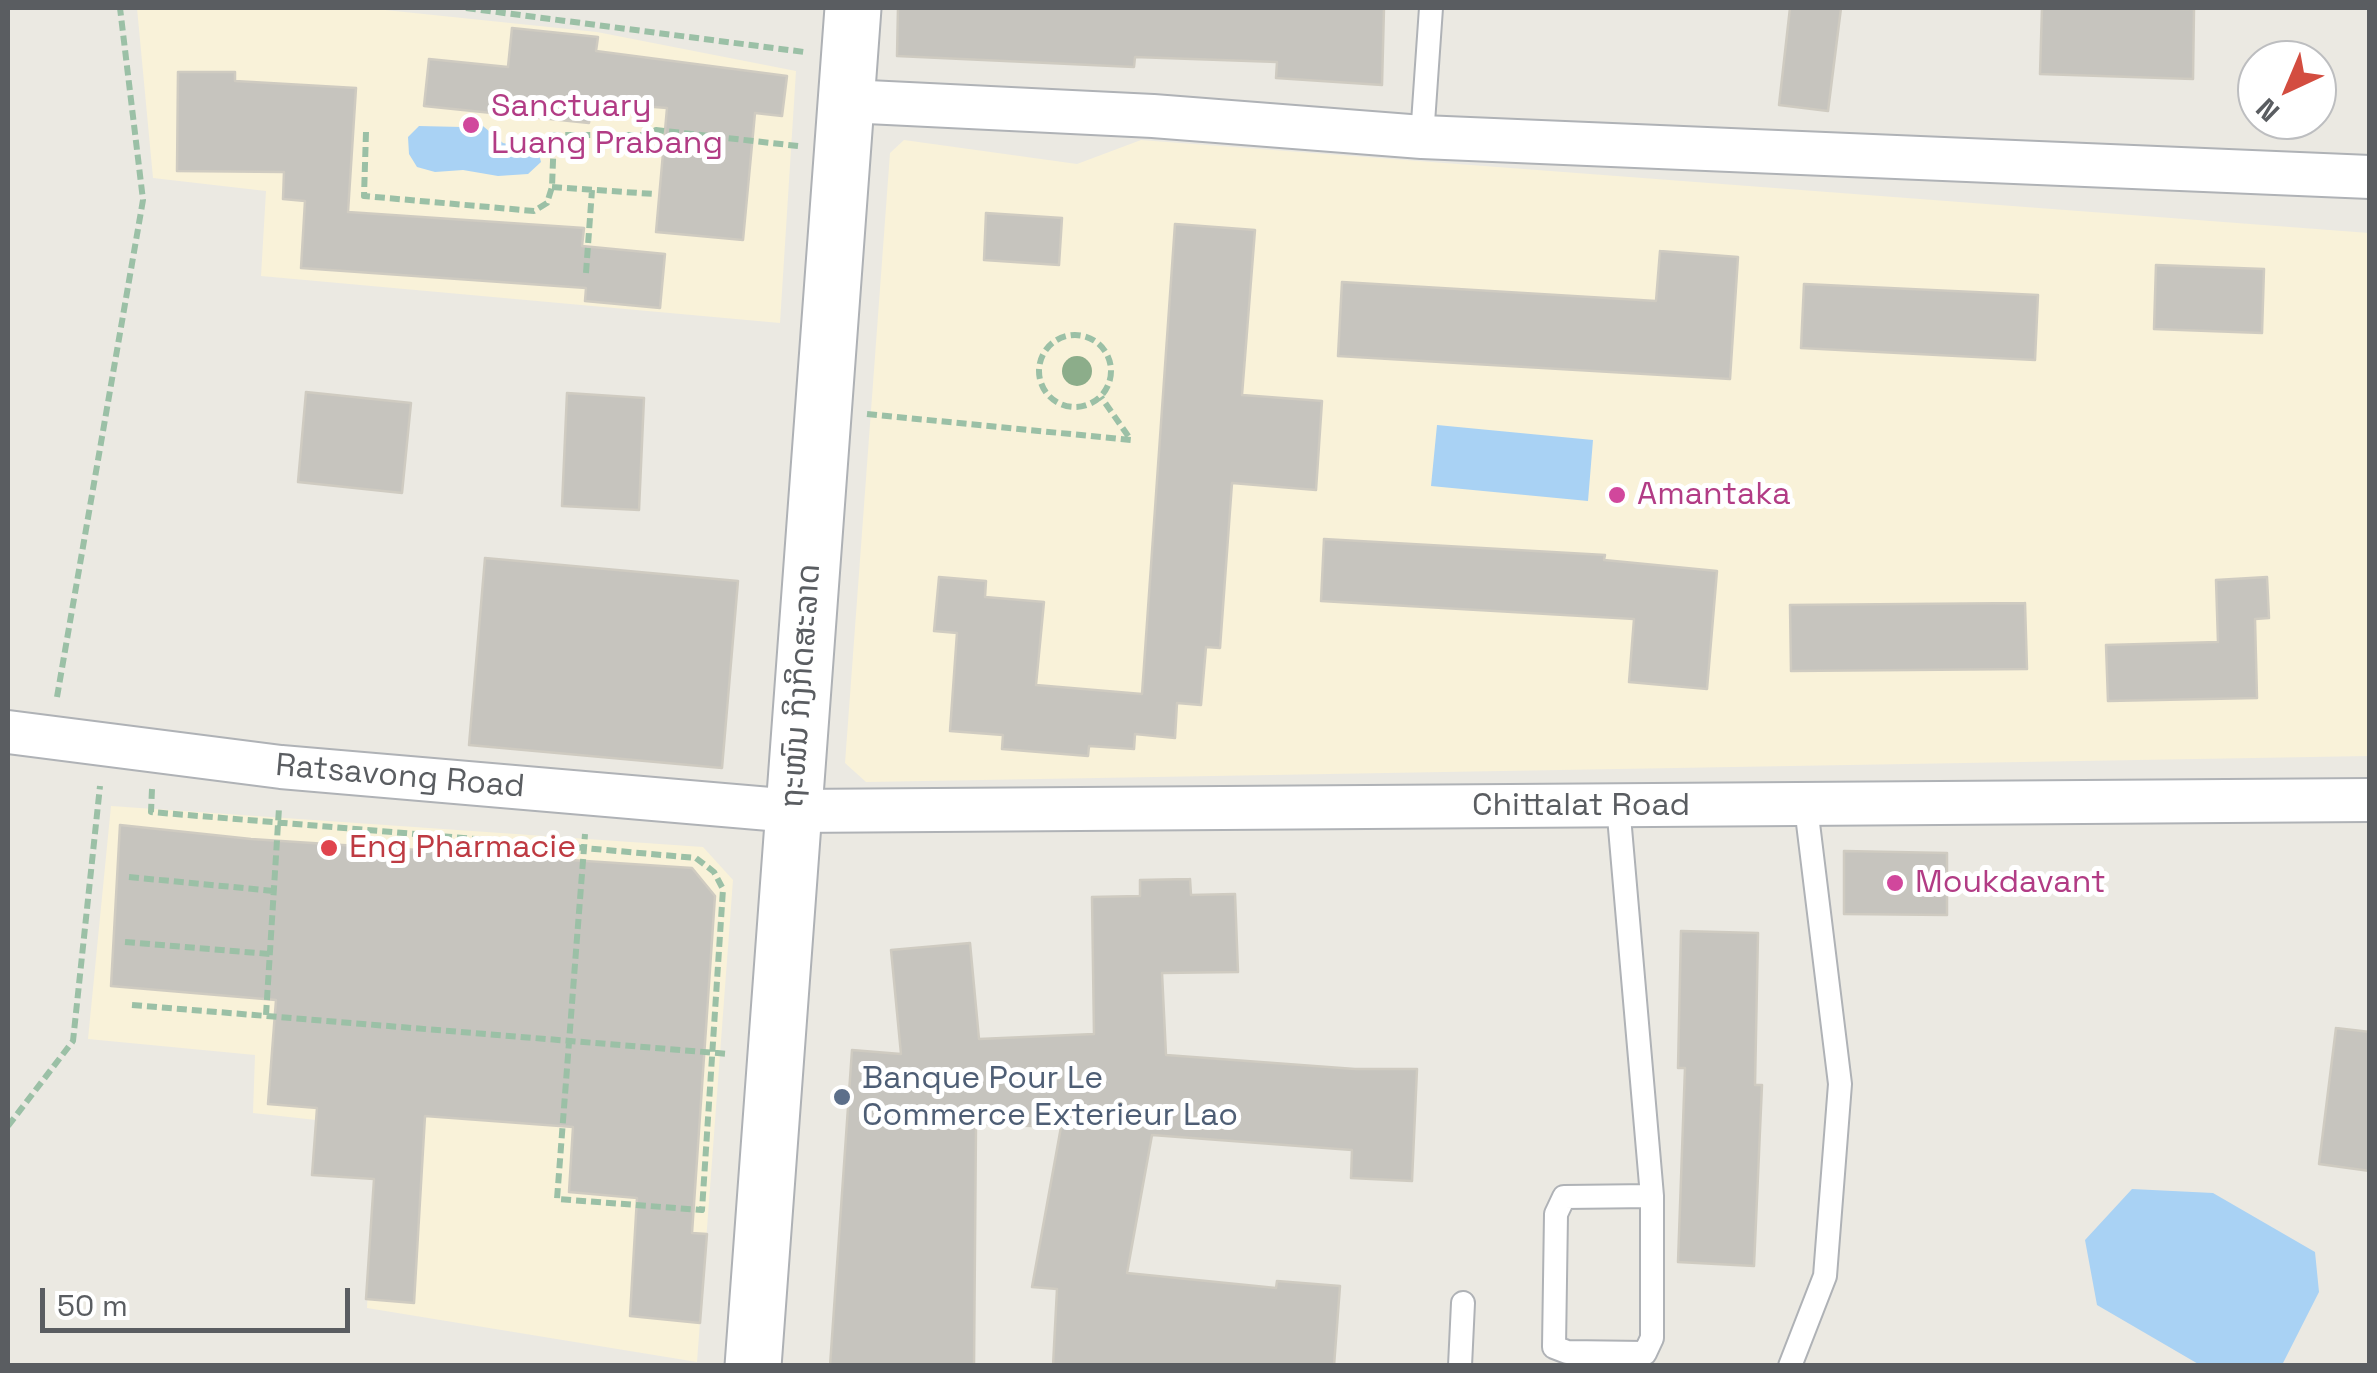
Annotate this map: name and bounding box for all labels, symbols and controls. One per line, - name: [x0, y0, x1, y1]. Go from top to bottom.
- north arrow: [2237, 40, 2337, 140]
- place label: Sanctuary Luang Prabang: [491, 88, 723, 163]
- text: N: [2248, 91, 2287, 130]
- marker: Sanctuary Luang Prabang: [460, 114, 482, 136]
- place label: Amantaka: [1637, 476, 1791, 514]
- marker: Amantaka: [1606, 484, 1628, 506]
- street label: ຖະໜົນ ກິງກິດສະລາດ: [774, 562, 830, 810]
- street label: Ratsavong Road: [274, 747, 526, 807]
- street label: Chittalat Road: [1472, 787, 1690, 825]
- place label: Eng Pharmacie: [349, 829, 576, 867]
- marker: Eng Pharmacie: [318, 837, 340, 859]
- place label: Moukdavant: [1915, 864, 2106, 902]
- marker: Moukdavant: [1884, 872, 1906, 894]
- place label: Banque Pour Le Commerce Exterieur Lao: [862, 1060, 1238, 1135]
- marker: Banque Pour Le Commerce Exterieur Lao: [831, 1086, 853, 1108]
- scale bar: [45, 1268, 355, 1330]
- text: 50 m: [57, 1286, 128, 1325]

